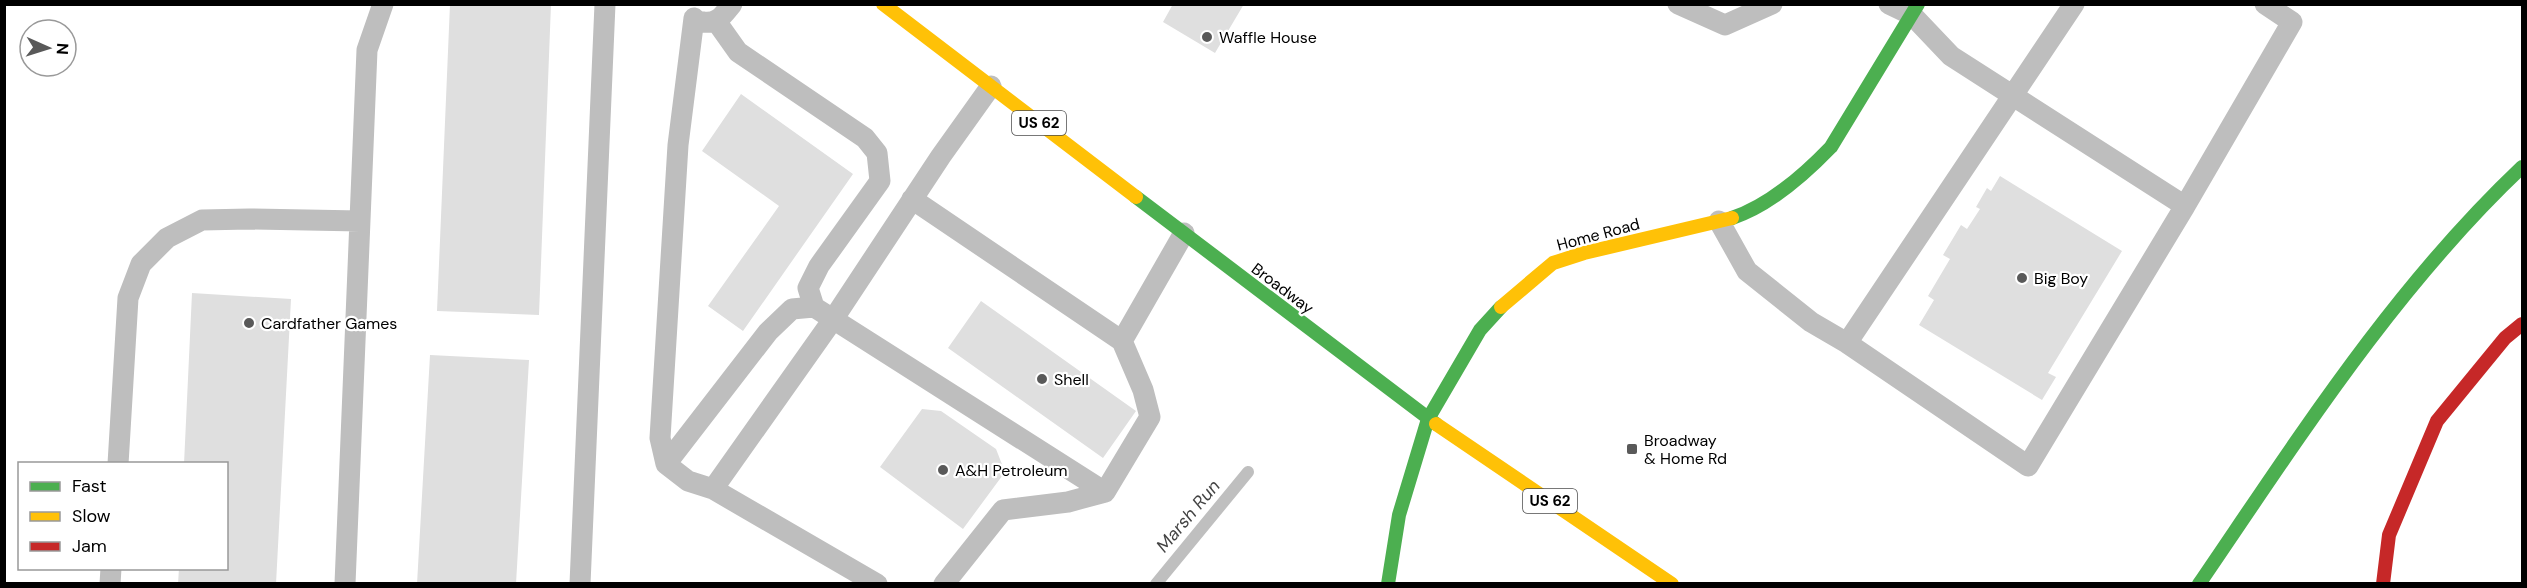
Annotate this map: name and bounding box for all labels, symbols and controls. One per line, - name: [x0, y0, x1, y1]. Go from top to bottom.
- north arrow: [18, 18, 78, 78]
- place label: Waffle House: [1219, 27, 1317, 48]
- marker: Waffle House: [1200, 30, 1214, 44]
- text: N: [52, 42, 73, 55]
- road number: US 62: [1012, 111, 1066, 135]
- street label: Home Road: [1554, 213, 1642, 256]
- street label: Broadway: [1247, 258, 1318, 319]
- place label: Big Boy: [2034, 268, 2088, 289]
- marker: Big Boy: [2015, 271, 2029, 285]
- place label: Cardfather Games: [261, 313, 397, 334]
- marker: Cardfather Games: [242, 316, 256, 330]
- place label: Shell: [1054, 369, 1089, 390]
- marker: Shell: [1035, 372, 1049, 386]
- place label: Broadway & Home Rd: [1644, 430, 1727, 469]
- marker: Broadway & Home Rd: [1625, 442, 1639, 456]
- place label: A&H Petroleum: [955, 460, 1068, 481]
- legend: [18, 462, 228, 570]
- marker: A&H Petroleum: [936, 463, 950, 477]
- text: Fast: [72, 474, 107, 498]
- water label: Marsh Run: [1151, 475, 1225, 557]
- road number: US 62: [1523, 489, 1577, 513]
- text: Slow: [72, 504, 111, 528]
- text: Jam: [72, 534, 107, 558]

